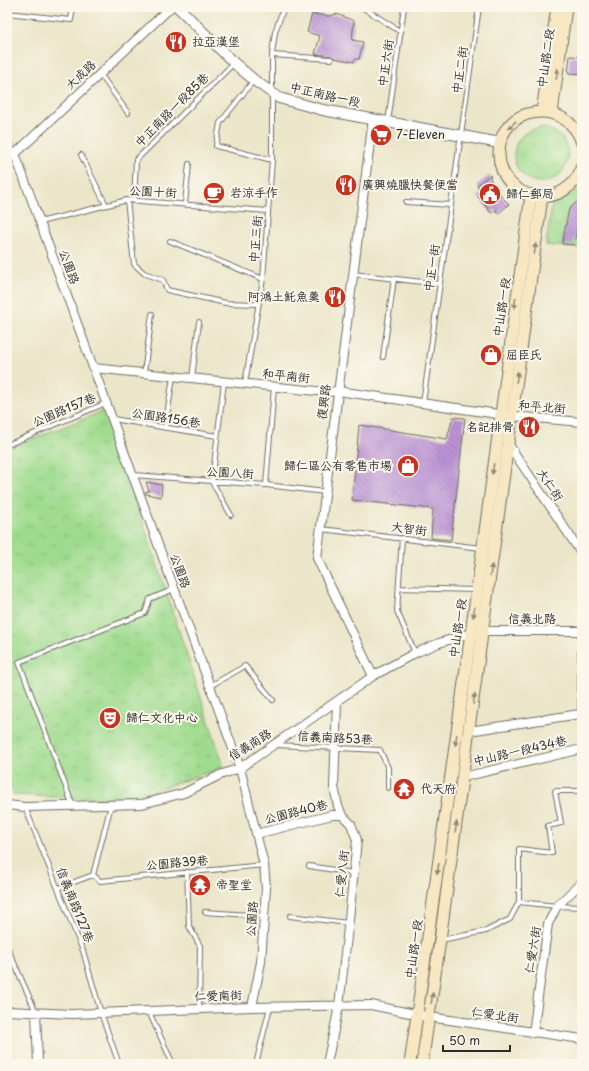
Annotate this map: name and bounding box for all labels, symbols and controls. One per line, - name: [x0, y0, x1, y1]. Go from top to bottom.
- street label: 中山路二段: [532, 27, 558, 89]
- restaurant icon: 拉亞漢堡: [163, 29, 189, 55]
- place label: 拉亞漢堡: [192, 32, 240, 50]
- street label: 中正六街: [373, 38, 397, 88]
- street label: 中正二街: [447, 45, 471, 95]
- street label: 大成路: [61, 55, 100, 93]
- street label: 中正南路一段85巷: [130, 68, 213, 151]
- one-way arrow: [554, 68, 560, 80]
- street label: 中正南路一段: [288, 77, 362, 111]
- one-way arrow: [507, 120, 516, 130]
- supermarket icon: 7-Eleven: [368, 122, 394, 148]
- place label: 7-Eleven: [396, 125, 445, 143]
- restaurant icon: 廣興燒臘快餐便當: [333, 172, 359, 198]
- place label: 廣興燒臘快餐便當: [362, 175, 458, 193]
- cafe icon: 岩涼手作: [201, 180, 227, 206]
- street label: 公園十街: [129, 181, 177, 201]
- public building icon: 歸仁郵局: [477, 181, 503, 207]
- place label: 岩涼手作: [230, 183, 278, 201]
- place label: 歸仁郵局: [506, 184, 554, 202]
- street label: 中正三街: [244, 214, 266, 264]
- one-way arrow: [532, 242, 538, 255]
- street label: 中正一街: [419, 243, 443, 293]
- street label: 公園路: [55, 247, 85, 287]
- street label: 中山路一段: [488, 276, 514, 338]
- restaurant icon: 阿鴻土魠魚羹: [322, 284, 348, 310]
- place label: 阿鴻土魠魚羹: [248, 287, 320, 305]
- one-way arrow: [512, 297, 519, 309]
- shop icon: 屈臣氏: [478, 342, 504, 368]
- place label: 屈臣氏: [506, 345, 542, 363]
- street label: 和平南街: [261, 364, 311, 386]
- one-way arrow: [514, 371, 520, 383]
- street label: 復興路: [312, 383, 334, 421]
- street label: 公園路157巷: [29, 388, 98, 431]
- street label: 和平北街: [517, 395, 567, 417]
- street label: 公園路156巷: [130, 403, 202, 431]
- restaurant icon: 名記排骨: [516, 414, 542, 440]
- place label: 名記排骨: [466, 417, 514, 435]
- shop icon: 歸仁區公有零售市場: [395, 453, 421, 479]
- place label: 歸仁區公有零售市場: [284, 456, 392, 474]
- street label: 公園八街: [206, 462, 254, 482]
- one-way arrow: [490, 463, 496, 475]
- street label: 大仁街: [533, 464, 568, 504]
- street label: 大智街: [390, 517, 428, 539]
- street label: 公園路: [166, 551, 196, 591]
- one-way arrow: [488, 564, 494, 576]
- street label: 中山路一段: [444, 597, 470, 659]
- one-way arrow: [471, 606, 477, 618]
- street label: 信義北路: [508, 609, 556, 627]
- one-way arrow: [471, 693, 477, 705]
- theatre icon: 歸仁文化中心: [97, 705, 123, 731]
- place label: 歸仁文化中心: [126, 708, 198, 726]
- street label: 信義南路: [224, 724, 275, 765]
- street label: 信義南路53巷: [297, 726, 373, 748]
- street label: 中山路一段434巷: [471, 731, 568, 770]
- one-way arrow: [453, 734, 459, 747]
- temple icon: 代天府: [391, 776, 417, 802]
- place label: 代天府: [420, 779, 456, 797]
- street label: 公園路40巷: [262, 794, 329, 828]
- one-way arrow: [453, 821, 459, 833]
- street label: 仁愛八街: [330, 849, 352, 899]
- street label: 公園路39巷: [145, 850, 209, 874]
- one-way arrow: [435, 863, 441, 875]
- street label: 信義南路127巷: [53, 864, 99, 945]
- temple icon: 帝聖堂: [187, 872, 213, 898]
- place label: 帝聖堂: [216, 875, 252, 893]
- street label: 公園路: [241, 900, 261, 938]
- street label: 中山路一段: [400, 918, 426, 980]
- street label: 仁愛六街: [519, 925, 545, 975]
- street label: 仁愛南街: [194, 985, 242, 1005]
- one-way arrow: [429, 992, 435, 1004]
- street label: 仁愛北街: [470, 1002, 520, 1026]
- scale bar: [443, 1027, 510, 1053]
- text: 50 m: [449, 1031, 480, 1049]

